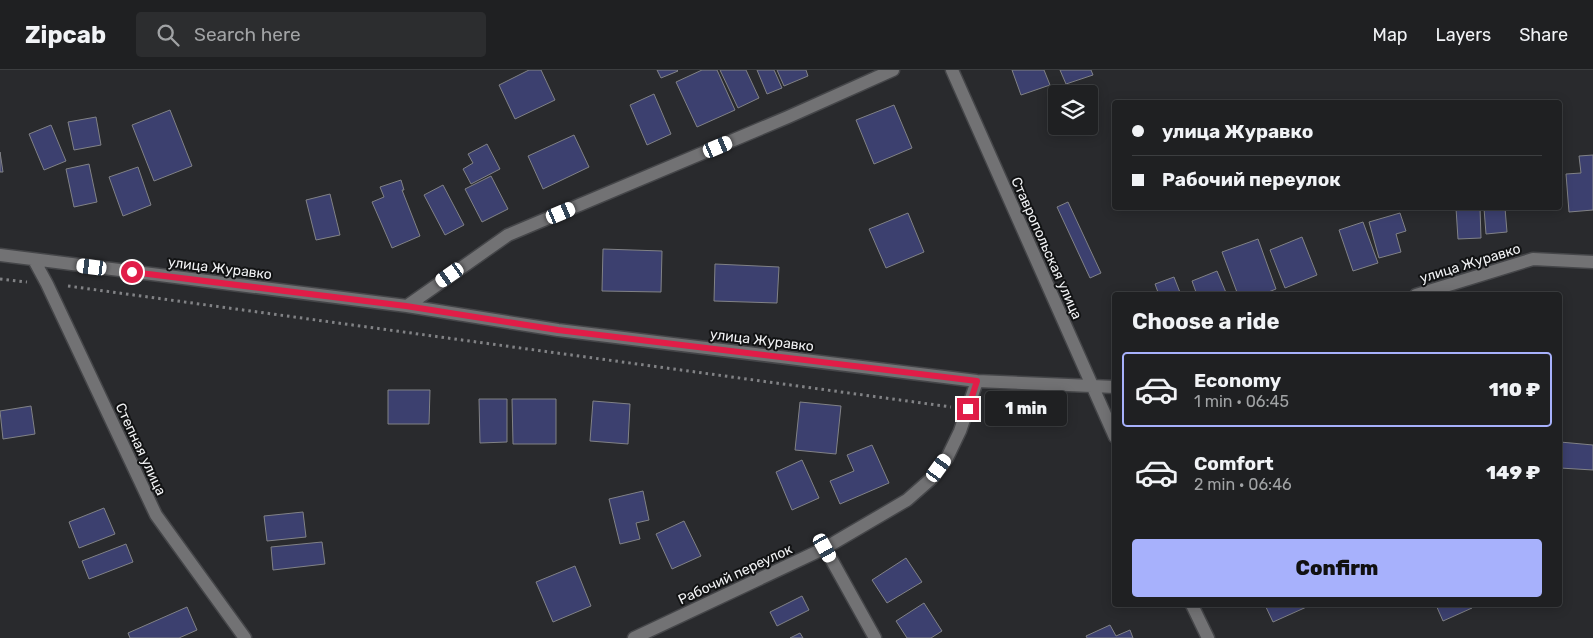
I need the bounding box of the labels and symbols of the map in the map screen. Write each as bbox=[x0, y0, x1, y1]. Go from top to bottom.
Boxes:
car bbox=[701, 134, 734, 160]
street label: Ставропольская улица bbox=[1007, 174, 1086, 322]
car bbox=[544, 200, 577, 226]
street label: улица Журавко bbox=[1418, 240, 1523, 287]
street label: улица Журавко bbox=[167, 254, 273, 283]
car bbox=[76, 258, 107, 276]
car bbox=[433, 260, 466, 290]
route start bbox=[121, 261, 143, 283]
street label: улица Журавко bbox=[709, 326, 815, 355]
callout: 1 min bbox=[986, 392, 1068, 426]
route end bbox=[957, 398, 979, 420]
street label: Степная улица bbox=[112, 400, 169, 498]
car bbox=[924, 451, 953, 485]
car bbox=[811, 531, 838, 565]
street label: Рабочий переулок bbox=[675, 540, 795, 608]

